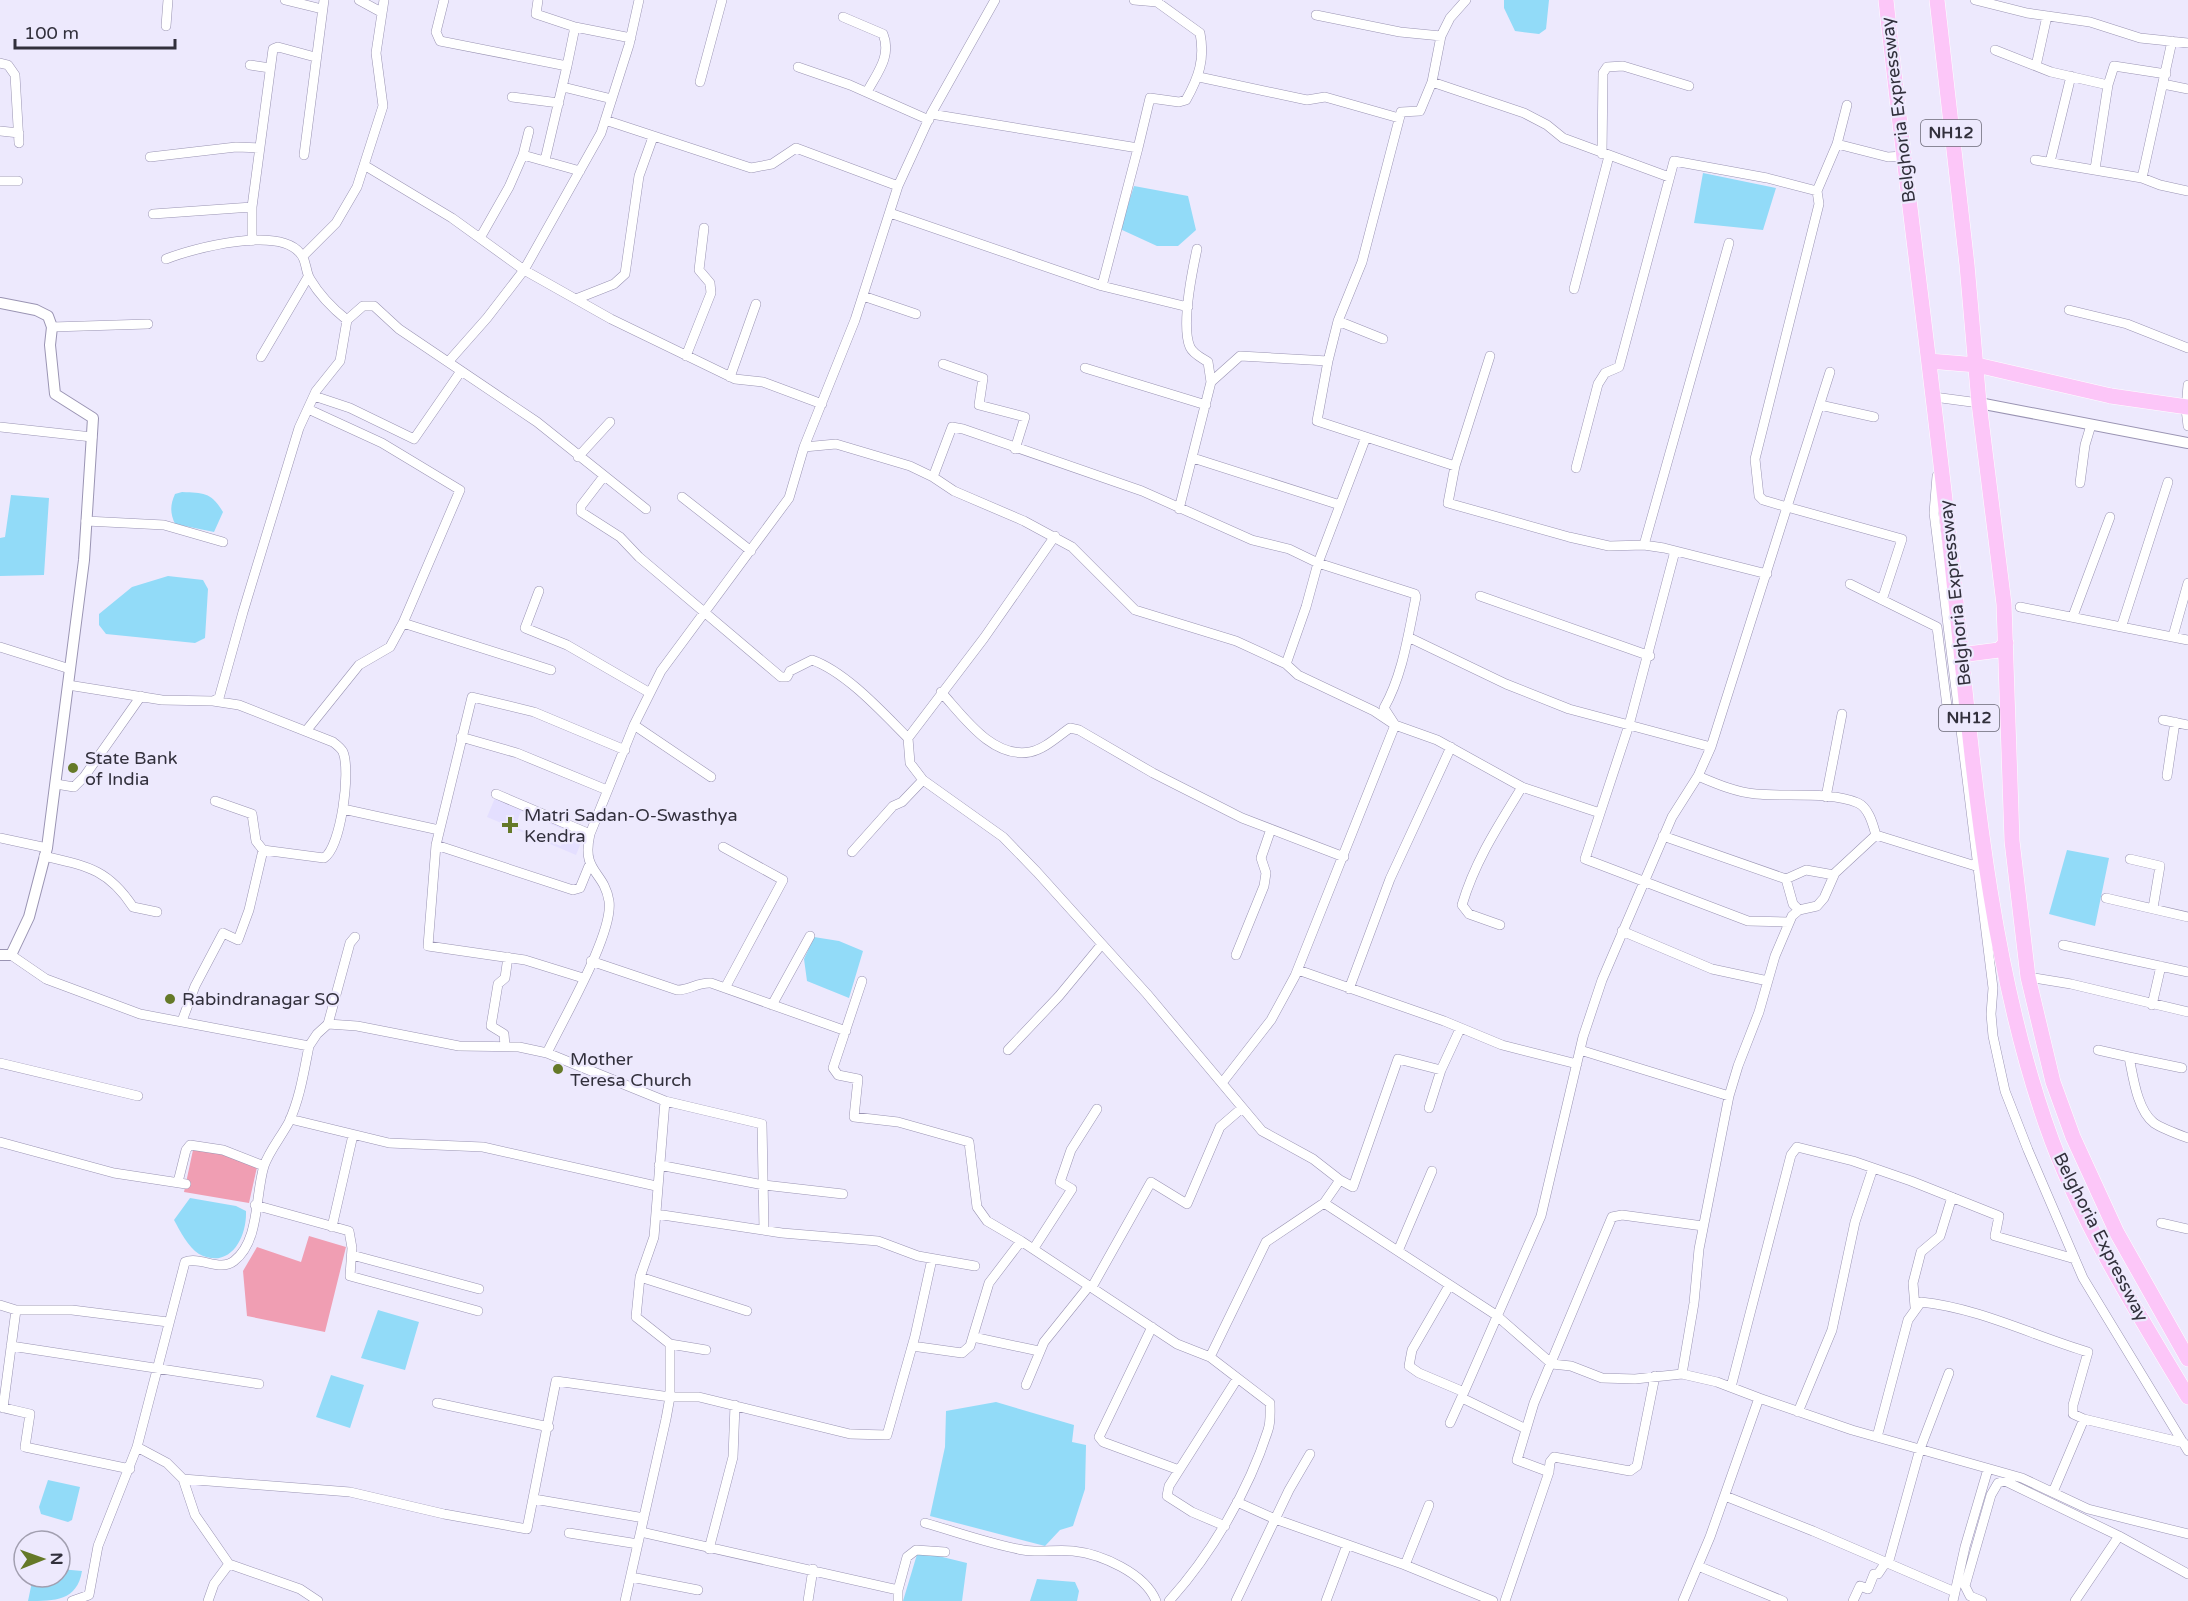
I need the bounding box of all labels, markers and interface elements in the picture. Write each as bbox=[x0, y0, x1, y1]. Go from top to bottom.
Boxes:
scale bar bbox=[15, 12, 176, 50]
street label: Belghoria Expressway bbox=[1876, 16, 1920, 204]
text: 100 m bbox=[24, 22, 79, 44]
road number: NH12 bbox=[1921, 120, 1981, 146]
street label: Belghoria Expressway bbox=[1934, 499, 1976, 687]
road number: NH12 bbox=[1939, 705, 1999, 731]
place label: State Bank of India bbox=[85, 747, 178, 790]
marker: State Bank of India bbox=[66, 761, 80, 775]
place label: Matri Sadan-O-Swasthya Kendra bbox=[524, 804, 738, 847]
marker: Matri Sadan-O-Swasthya Kendra bbox=[501, 816, 519, 834]
place label: Rabindranagar SO bbox=[182, 988, 340, 1010]
marker: Rabindranagar SO bbox=[163, 992, 177, 1006]
place label: Mother Teresa Church bbox=[570, 1048, 692, 1091]
marker: Mother Teresa Church bbox=[551, 1062, 565, 1076]
street label: Belghoria Expressway bbox=[2049, 1149, 2153, 1326]
north arrow bbox=[12, 1529, 72, 1589]
text: N bbox=[46, 1552, 66, 1565]

